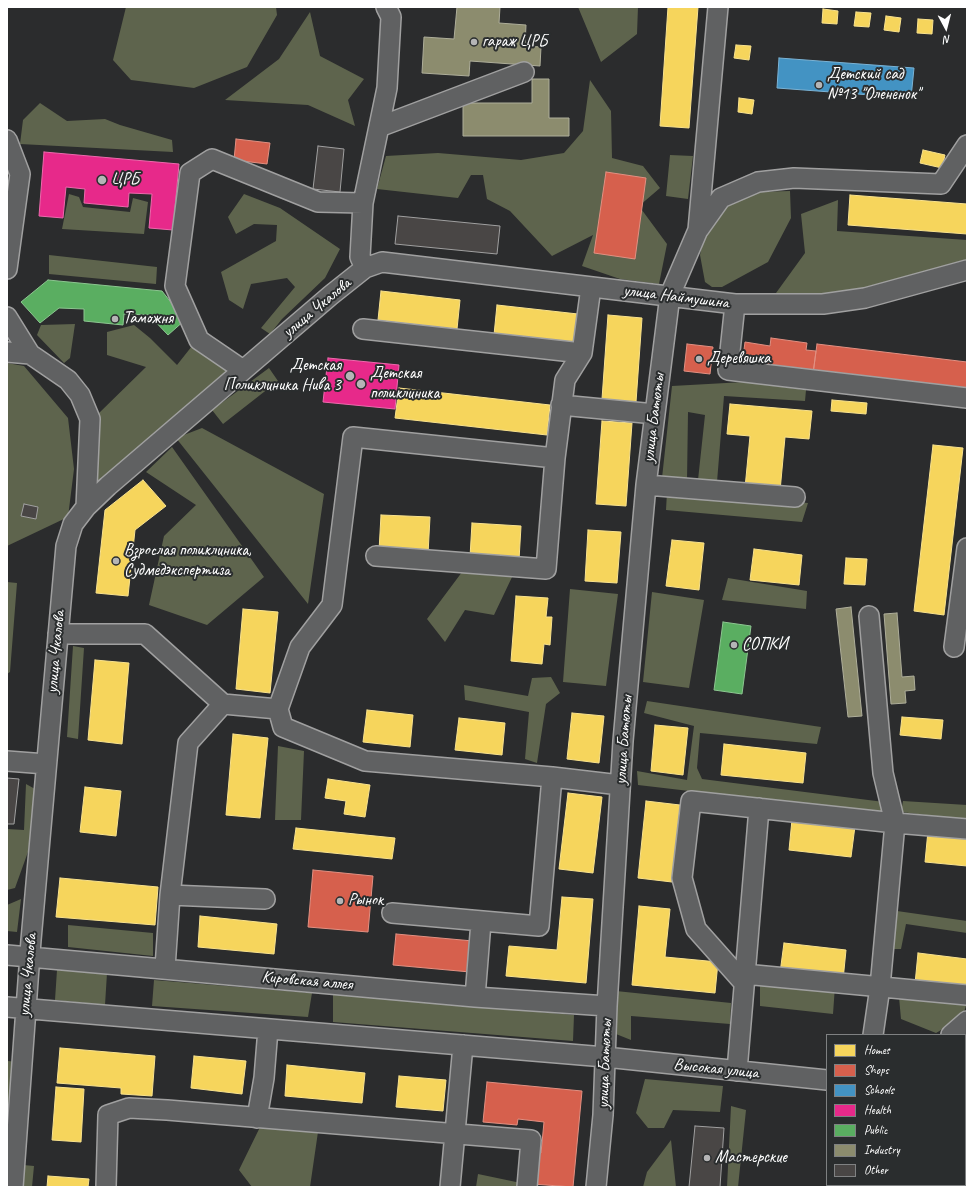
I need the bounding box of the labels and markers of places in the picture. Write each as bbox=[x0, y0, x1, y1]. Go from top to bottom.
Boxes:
place label: гараж ЦРБ bbox=[482, 32, 547, 52]
marker: гараж ЦРБ bbox=[469, 37, 479, 47]
place label: Детский сад №13 "Олененок" bbox=[827, 65, 920, 105]
marker: Детский сад №13 "Олененок" bbox=[814, 80, 824, 90]
place label: ЦРБ bbox=[111, 170, 139, 190]
marker: ЦРБ bbox=[96, 174, 108, 186]
place label: Таможня bbox=[123, 309, 173, 329]
marker: Таможня bbox=[110, 314, 120, 324]
place label: Деревяшка bbox=[707, 349, 770, 369]
marker: Деревяшка bbox=[694, 354, 704, 364]
place label: Детская Поликлиника Нива 3 bbox=[224, 356, 341, 396]
place label: Детская поликлиника bbox=[370, 364, 439, 404]
marker: Детская Поликлиника Нива 3 bbox=[344, 370, 356, 382]
marker: Детская поликлиника bbox=[355, 378, 367, 390]
place label: Взрослая поликлиника, Судмедэкспертиза bbox=[124, 541, 252, 581]
marker: Взрослая поликлиника, Судмедэкспертиза bbox=[111, 556, 121, 566]
place label: СОПКИ bbox=[742, 635, 787, 655]
marker: СОПКИ bbox=[729, 640, 739, 650]
place label: Рынок bbox=[348, 891, 383, 911]
marker: Рынок bbox=[335, 896, 345, 906]
place label: Мастерские bbox=[715, 1148, 787, 1168]
marker: Мастерские bbox=[702, 1153, 712, 1163]

